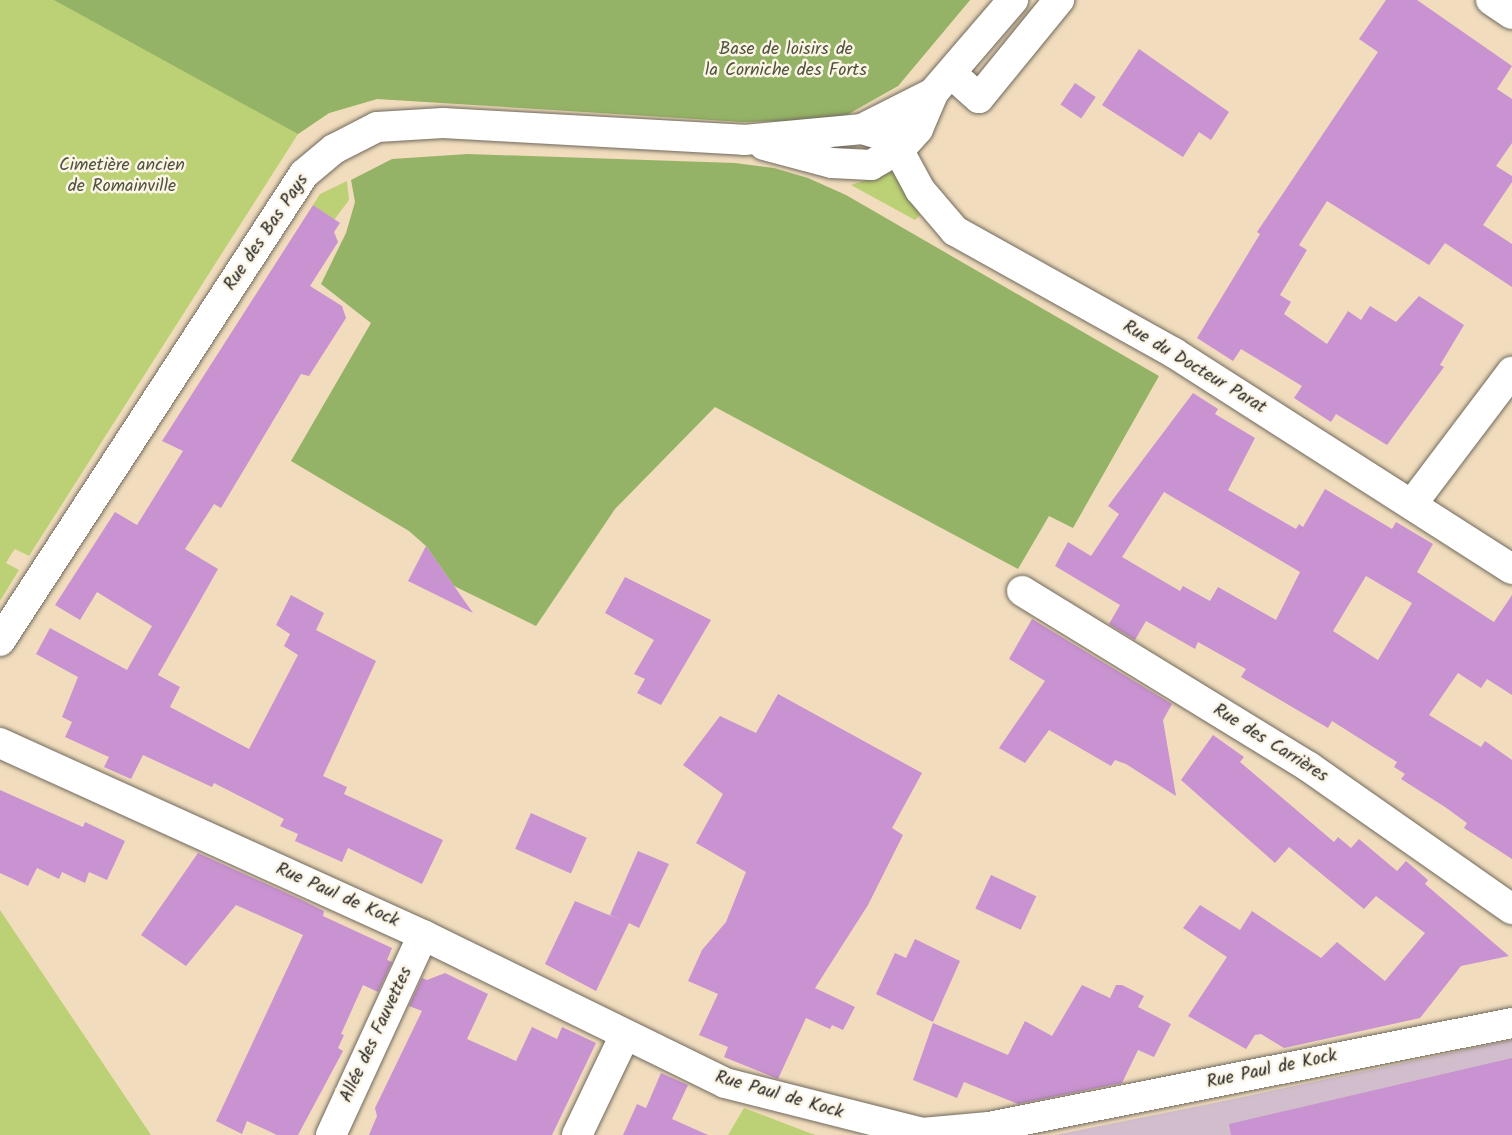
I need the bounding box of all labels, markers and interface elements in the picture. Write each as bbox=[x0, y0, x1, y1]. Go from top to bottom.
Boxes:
park label: Base de loisirs de la Corniche des Forts bbox=[705, 40, 867, 82]
park label: Cimetière ancien de Romainville bbox=[59, 156, 185, 198]
street label: Rue des Bas Pays bbox=[220, 171, 314, 295]
street label: Rue du Docteur Parat bbox=[1118, 317, 1270, 419]
street label: Rue des Carrières bbox=[1209, 700, 1331, 788]
street label: Rue Paul de Kock bbox=[272, 859, 402, 933]
street label: Allée des Fauvettes bbox=[336, 964, 418, 1106]
street label: Rue Paul de Kock bbox=[1205, 1046, 1339, 1094]
street label: Rue Paul de Kock bbox=[712, 1067, 846, 1125]

